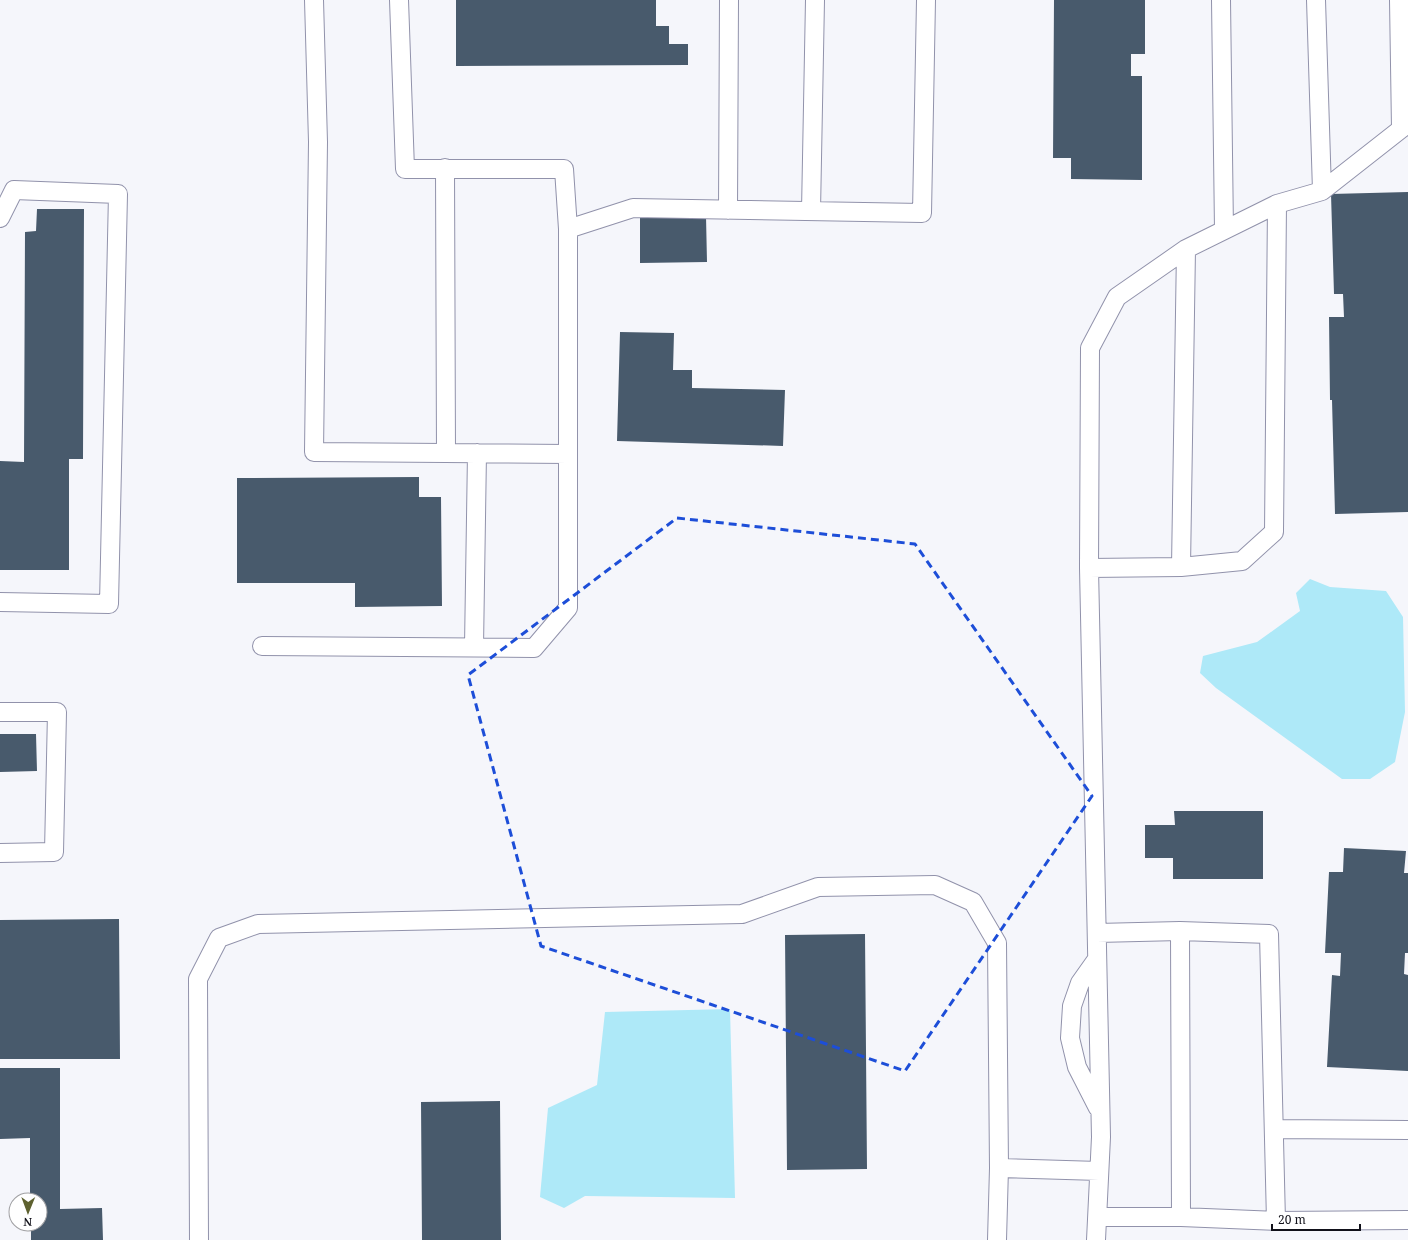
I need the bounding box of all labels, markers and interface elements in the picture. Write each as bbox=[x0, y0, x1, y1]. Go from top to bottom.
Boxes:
north arrow bbox=[8, 1192, 48, 1232]
scale bar bbox=[1272, 1206, 1360, 1232]
text: 20 m bbox=[1278, 1211, 1306, 1228]
text: N bbox=[23, 1215, 32, 1230]

